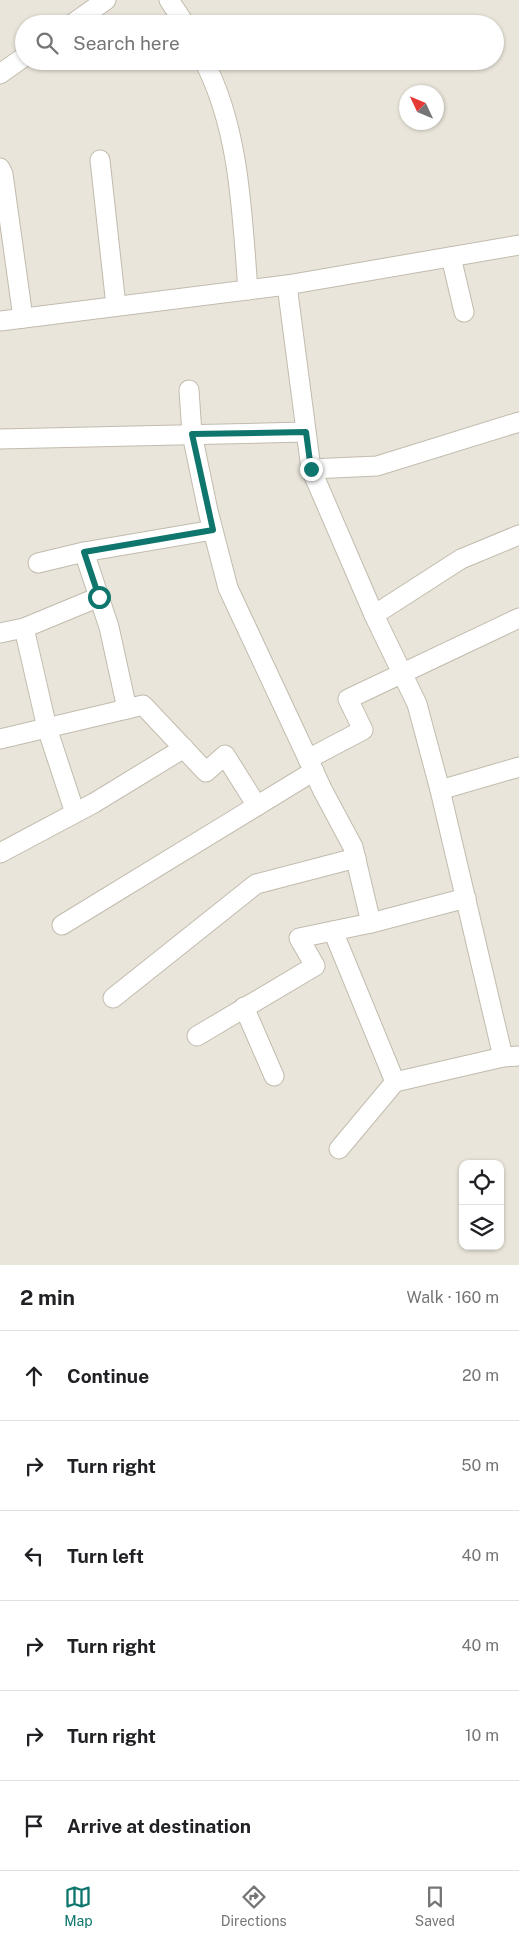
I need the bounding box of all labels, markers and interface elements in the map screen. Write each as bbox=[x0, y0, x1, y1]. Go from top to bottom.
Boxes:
search box bbox=[15, 15, 504, 70]
icon: search bbox=[33, 29, 61, 57]
text: Search here bbox=[73, 32, 180, 54]
north arrow bbox=[399, 85, 444, 130]
route end bbox=[300, 458, 323, 481]
route start bbox=[88, 586, 111, 609]
map controls bbox=[459, 1160, 504, 1250]
button: locate bbox=[459, 1160, 504, 1205]
button: layers bbox=[459, 1205, 504, 1250]
text: 2 min bbox=[20, 1285, 75, 1310]
text: Walk · 160 m bbox=[407, 1288, 499, 1307]
icon: ahead bbox=[20, 1362, 48, 1390]
text: Continue bbox=[67, 1365, 149, 1387]
text: 20 m bbox=[462, 1366, 499, 1385]
icon: right bbox=[20, 1452, 48, 1480]
text: Turn right bbox=[67, 1455, 156, 1477]
text: 50 m bbox=[461, 1456, 499, 1475]
icon: left bbox=[20, 1542, 48, 1570]
text: Turn left bbox=[67, 1545, 144, 1567]
text: 40 m bbox=[461, 1546, 499, 1565]
icon: right bbox=[20, 1632, 48, 1660]
text: Turn right bbox=[67, 1635, 156, 1657]
text: 40 m bbox=[461, 1636, 499, 1655]
icon: right bbox=[20, 1722, 48, 1750]
text: Turn right bbox=[67, 1725, 156, 1747]
text: 10 m bbox=[465, 1726, 499, 1745]
icon: arrive bbox=[20, 1812, 48, 1840]
text: Arrive at destination bbox=[67, 1815, 251, 1837]
tab: Map bbox=[64, 1883, 93, 1929]
tab: Directions bbox=[221, 1883, 287, 1929]
tab: Saved bbox=[415, 1883, 455, 1929]

